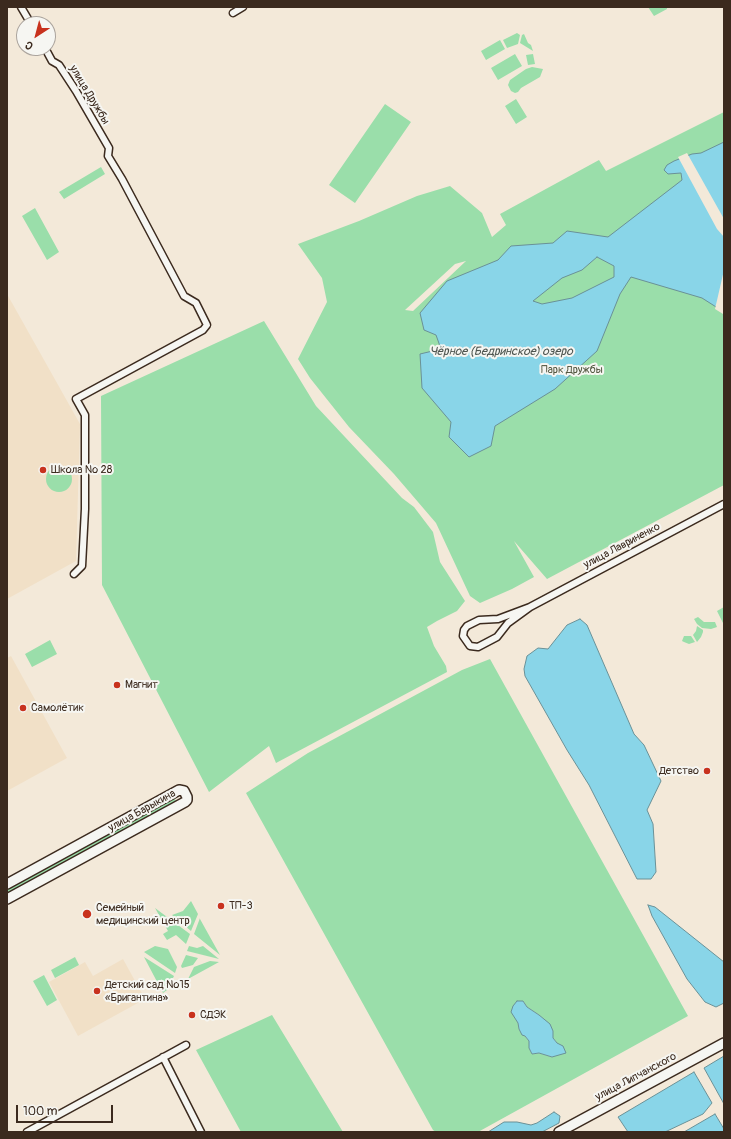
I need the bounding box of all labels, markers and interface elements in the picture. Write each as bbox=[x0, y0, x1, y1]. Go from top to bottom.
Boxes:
north arrow bbox=[16, 16, 56, 56]
text: С bbox=[23, 38, 36, 53]
street label: улица Дружбы bbox=[66, 63, 112, 127]
water label: Чёрное (Бедринское) озеро bbox=[429, 345, 573, 359]
park label: Парк Дружбы bbox=[541, 363, 603, 377]
place label: Школа № 28 bbox=[51, 463, 112, 477]
marker: Школа № 28 bbox=[38, 465, 48, 475]
street label: улица Лавриненко bbox=[581, 520, 663, 572]
place label: Магнит bbox=[125, 678, 158, 692]
marker: Магнит bbox=[112, 680, 122, 690]
place label: Самолётик bbox=[31, 701, 84, 715]
marker: Самолётик bbox=[18, 703, 28, 713]
place label: Детство bbox=[659, 764, 699, 778]
marker: Детство bbox=[702, 766, 712, 776]
street label: улица Барыкина bbox=[106, 787, 178, 835]
place label: ТП-3 bbox=[229, 899, 253, 913]
place label: Семейный медицинский центр bbox=[96, 901, 190, 927]
marker: ТП-3 bbox=[216, 901, 226, 911]
marker: Семейный медицинский центр bbox=[81, 908, 93, 920]
place label: Детский сад №15 «Бригантина» bbox=[105, 978, 190, 1004]
marker: Детский сад №15 «Бригантина» bbox=[92, 986, 102, 996]
place label: СДЭК bbox=[200, 1008, 226, 1022]
marker: СДЭК bbox=[187, 1010, 197, 1020]
street label: улица Липчанского bbox=[593, 1050, 679, 1104]
scale bar bbox=[18, 1097, 115, 1123]
text: 100 m bbox=[23, 1104, 57, 1119]

